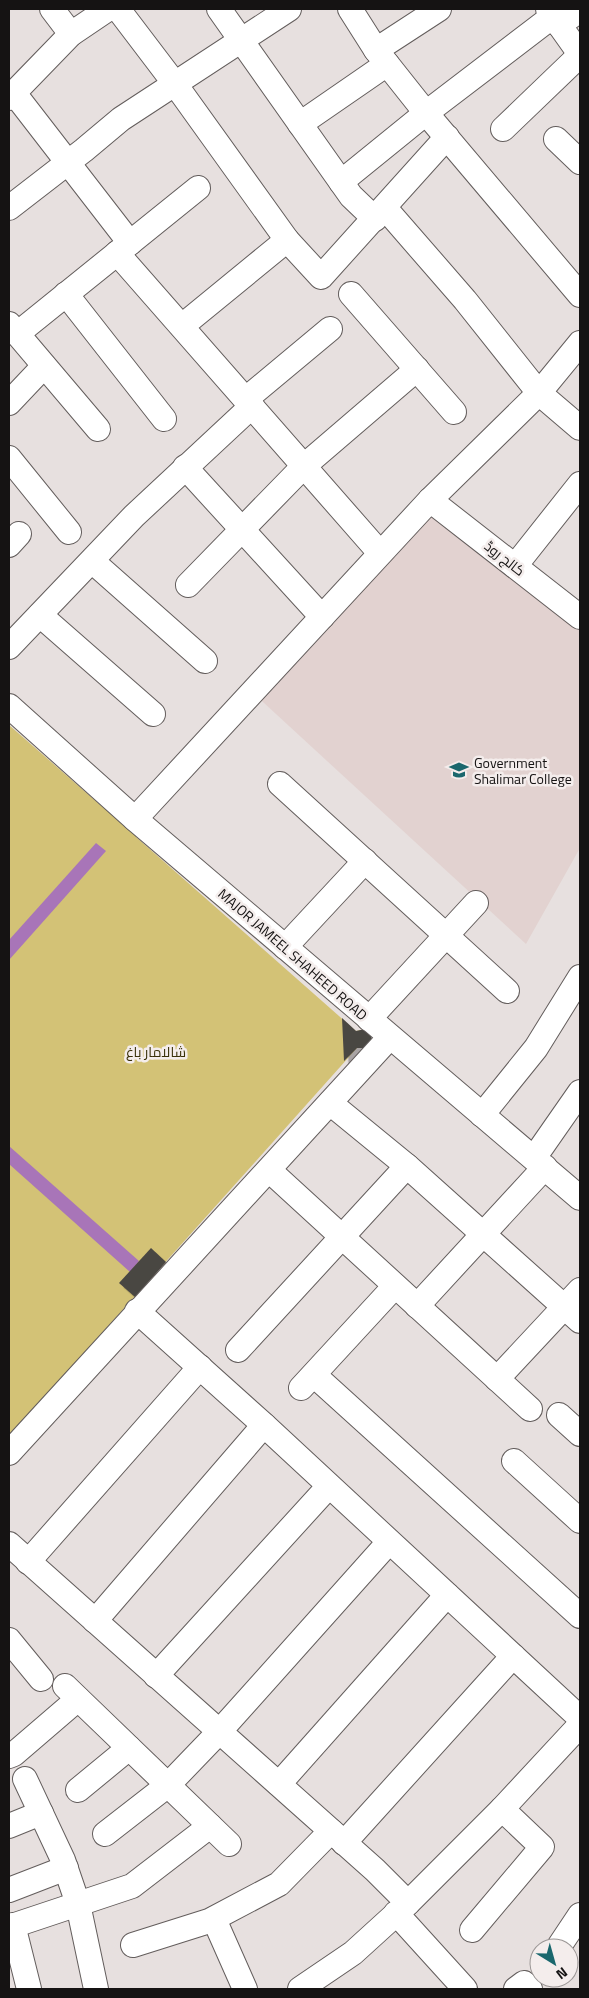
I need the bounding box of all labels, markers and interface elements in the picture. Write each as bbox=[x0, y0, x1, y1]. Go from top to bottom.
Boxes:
street label: کالج روڈ bbox=[480, 535, 530, 581]
place label: Government Shalimar College bbox=[474, 752, 572, 789]
school or university icon: Government Shalimar College bbox=[448, 759, 470, 781]
street label: MAJOR JAMEEL SHAHEED ROAD bbox=[214, 883, 372, 1025]
park label: شالامار باغ bbox=[126, 1041, 186, 1062]
north arrow bbox=[529, 1938, 579, 1988]
text: N bbox=[552, 1962, 572, 1985]

